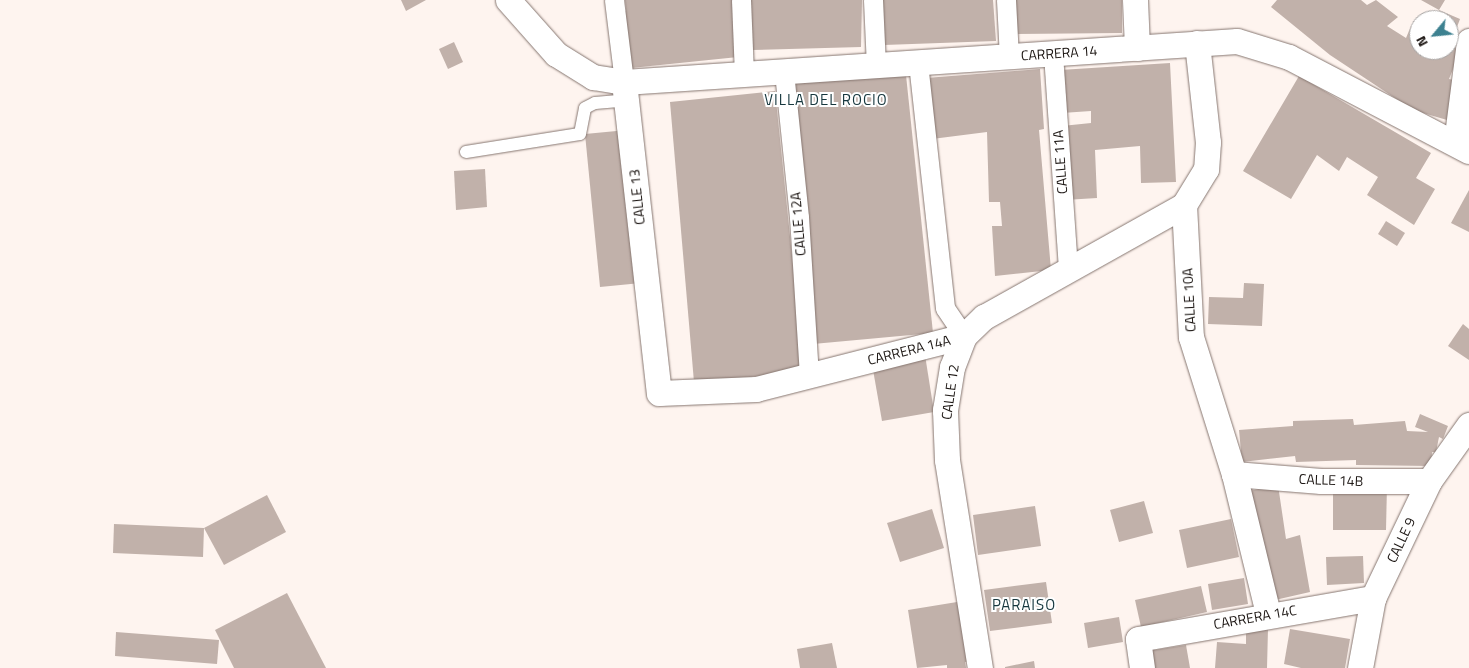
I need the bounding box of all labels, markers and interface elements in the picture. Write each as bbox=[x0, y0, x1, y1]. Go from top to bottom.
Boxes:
north arrow bbox=[1409, 10, 1459, 60]
text: N bbox=[1410, 33, 1433, 51]
street label: CARRERA 14 bbox=[1020, 42, 1098, 64]
district label: VILLA DEL ROCIO bbox=[762, 91, 890, 109]
street label: CALLE 11A bbox=[1049, 129, 1071, 195]
street label: CALLE 13 bbox=[626, 168, 648, 226]
street label: CALLE 12A bbox=[787, 191, 809, 257]
street label: CALLE 10A bbox=[1179, 267, 1199, 333]
street label: CARRERA 14A bbox=[866, 332, 952, 368]
street label: CALLE 12 bbox=[938, 363, 962, 421]
street label: CALLE 14B bbox=[1298, 470, 1364, 490]
street label: CALLE 9 bbox=[1383, 515, 1419, 565]
district label: PARAISO bbox=[991, 596, 1057, 614]
street label: CARRERA 14C bbox=[1212, 601, 1298, 633]

